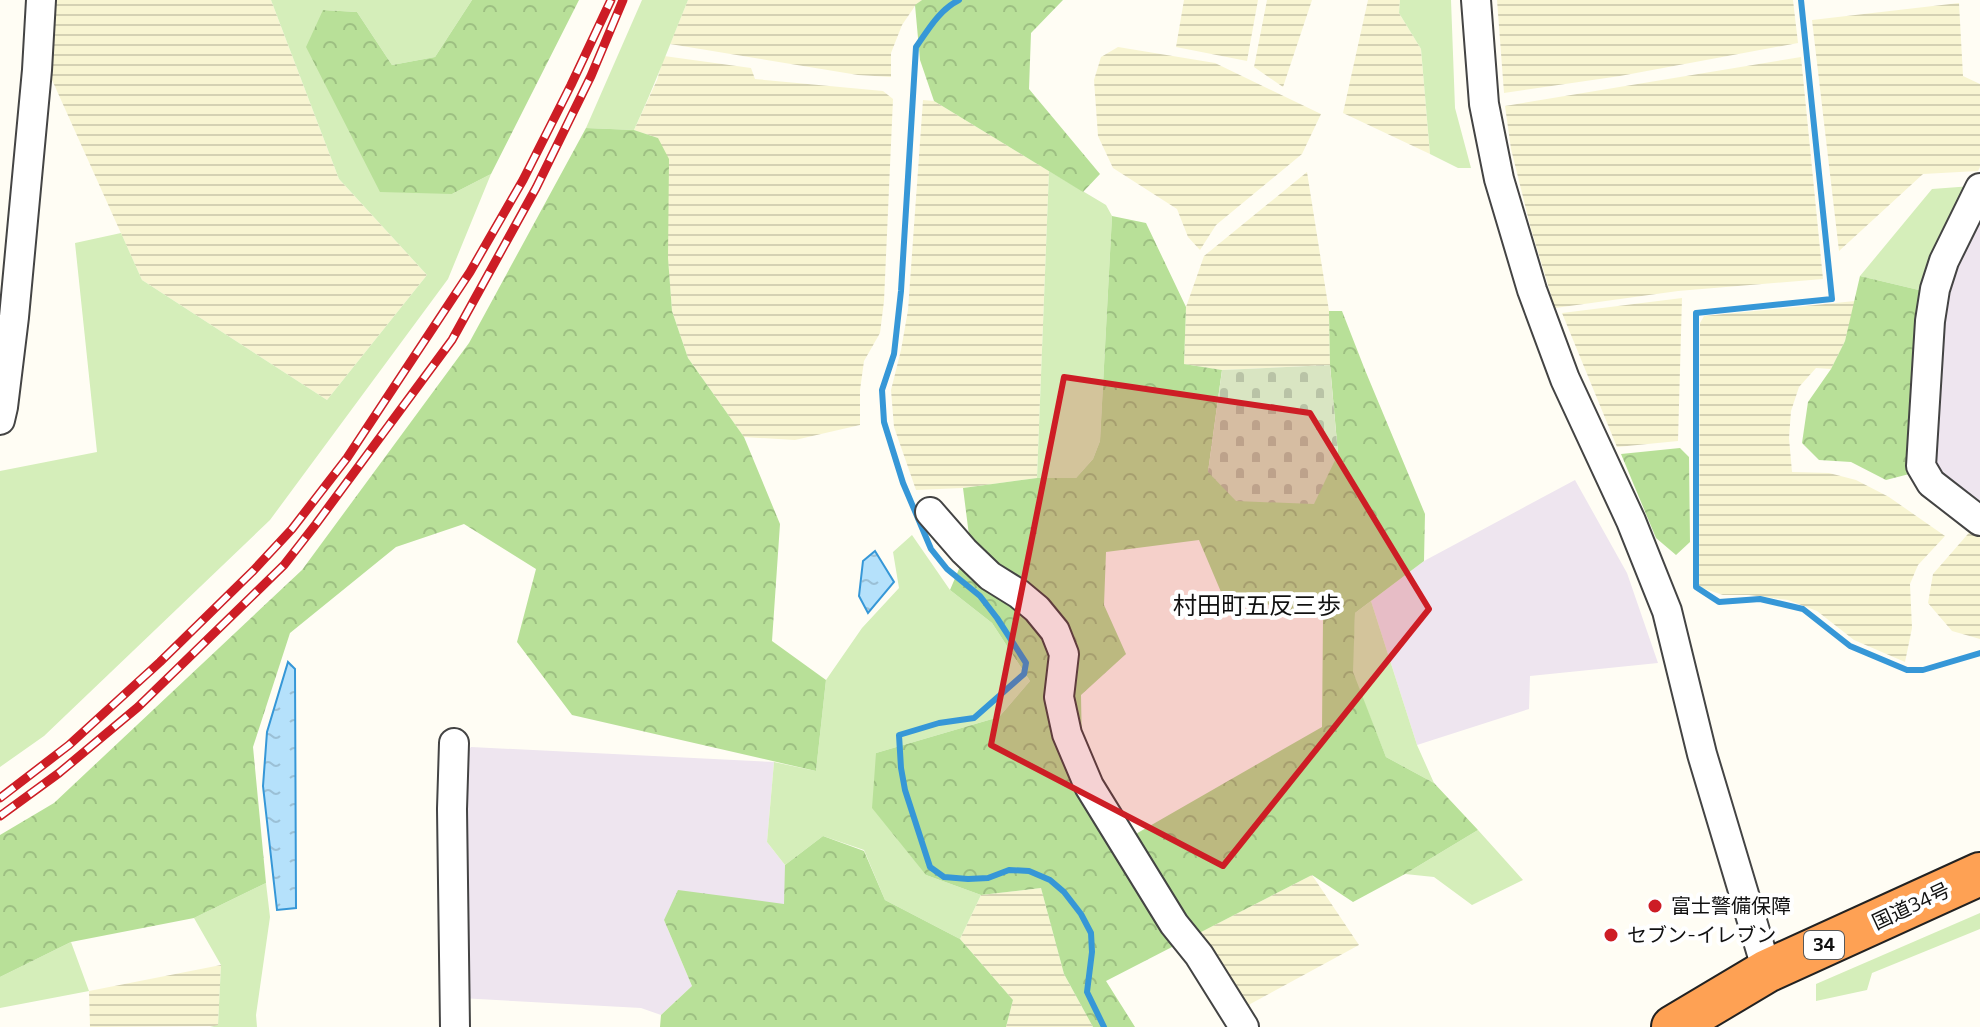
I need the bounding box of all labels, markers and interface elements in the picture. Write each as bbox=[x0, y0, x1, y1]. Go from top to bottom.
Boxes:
district label: 村田町五反三歩 bbox=[1173, 592, 1341, 620]
street label: 国道34号 bbox=[1868, 878, 1954, 934]
place label: 富士警備保障 bbox=[1671, 894, 1791, 918]
marker: 富士警備保障 bbox=[1646, 897, 1664, 915]
place label: セブン-イレブン bbox=[1627, 923, 1776, 947]
marker: セブン-イレブン bbox=[1602, 926, 1620, 944]
road number: 34 bbox=[1804, 931, 1844, 959]

